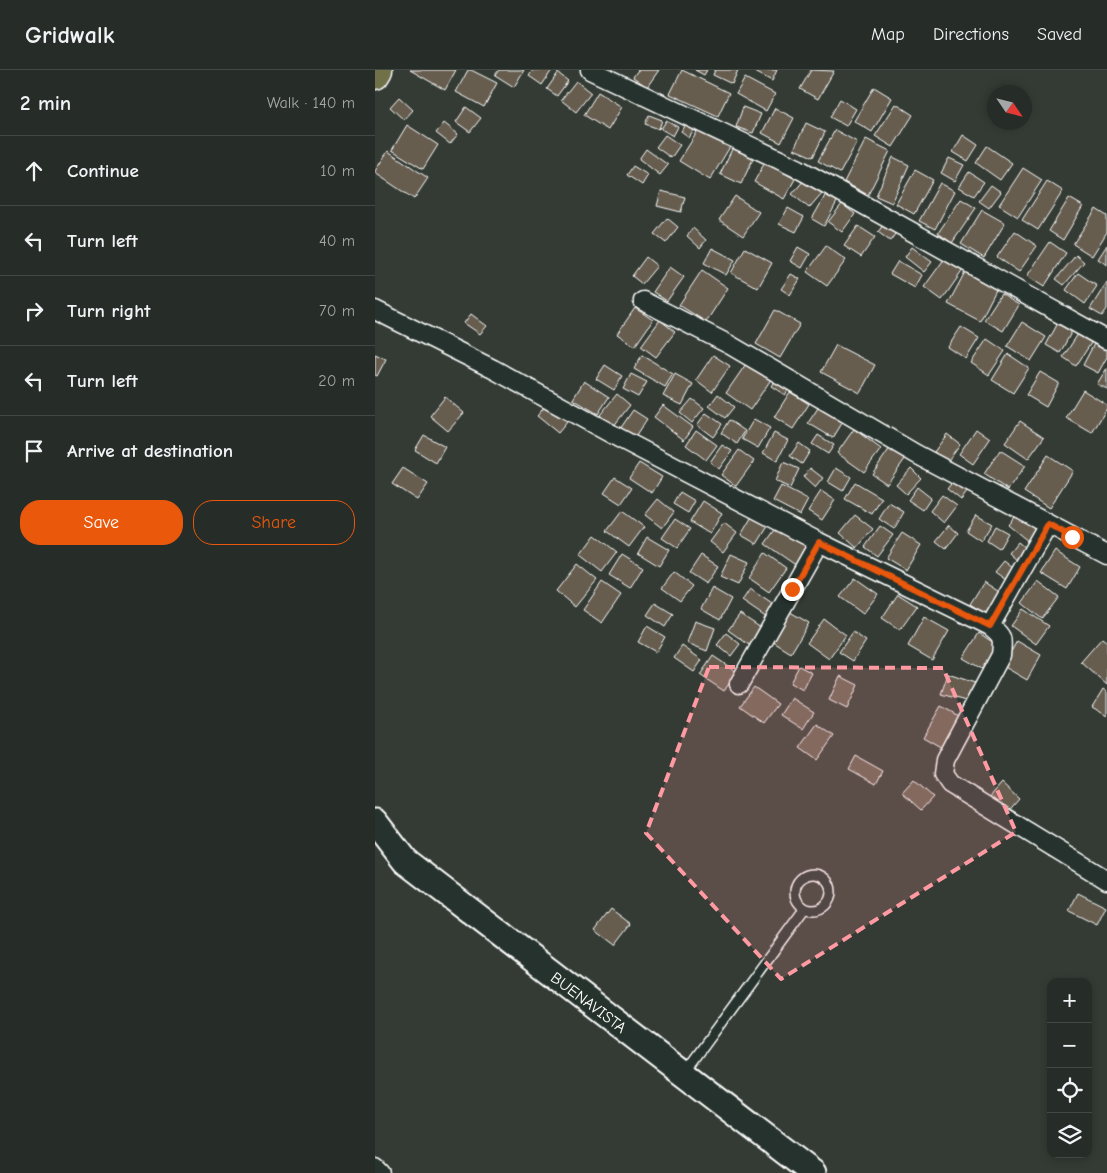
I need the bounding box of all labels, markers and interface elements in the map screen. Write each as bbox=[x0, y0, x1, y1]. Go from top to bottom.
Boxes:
text: Gridwalk bbox=[25, 21, 114, 49]
text: Map bbox=[871, 24, 905, 45]
text: Directions bbox=[933, 24, 1009, 45]
text: Saved bbox=[1037, 24, 1082, 45]
north arrow bbox=[987, 85, 1032, 130]
text: 2 min bbox=[20, 91, 71, 115]
text: Walk · 140 m bbox=[267, 94, 355, 112]
icon: ahead bbox=[20, 157, 48, 185]
text: Continue bbox=[67, 160, 139, 182]
text: 10 m bbox=[320, 162, 355, 180]
icon: left bbox=[20, 227, 48, 255]
text: Turn left bbox=[67, 230, 138, 252]
text: 40 m bbox=[319, 232, 355, 250]
icon: right bbox=[20, 297, 48, 325]
text: Turn right bbox=[67, 300, 151, 322]
text: 70 m bbox=[319, 302, 355, 320]
icon: left bbox=[20, 367, 48, 395]
text: Turn left bbox=[67, 370, 138, 392]
text: 20 m bbox=[318, 372, 355, 390]
icon: arrive bbox=[20, 437, 48, 465]
text: Arrive at destination bbox=[67, 440, 233, 462]
button: Save bbox=[20, 500, 183, 545]
button: Share bbox=[193, 500, 355, 545]
route start bbox=[1061, 526, 1084, 549]
route end bbox=[781, 578, 804, 601]
street label: BUENAVISTA bbox=[547, 969, 630, 1037]
map controls bbox=[1047, 978, 1092, 1158]
button: + bbox=[1047, 978, 1092, 1023]
button: − bbox=[1047, 1023, 1092, 1068]
button: locate bbox=[1047, 1068, 1092, 1113]
button: layers bbox=[1047, 1113, 1092, 1158]

